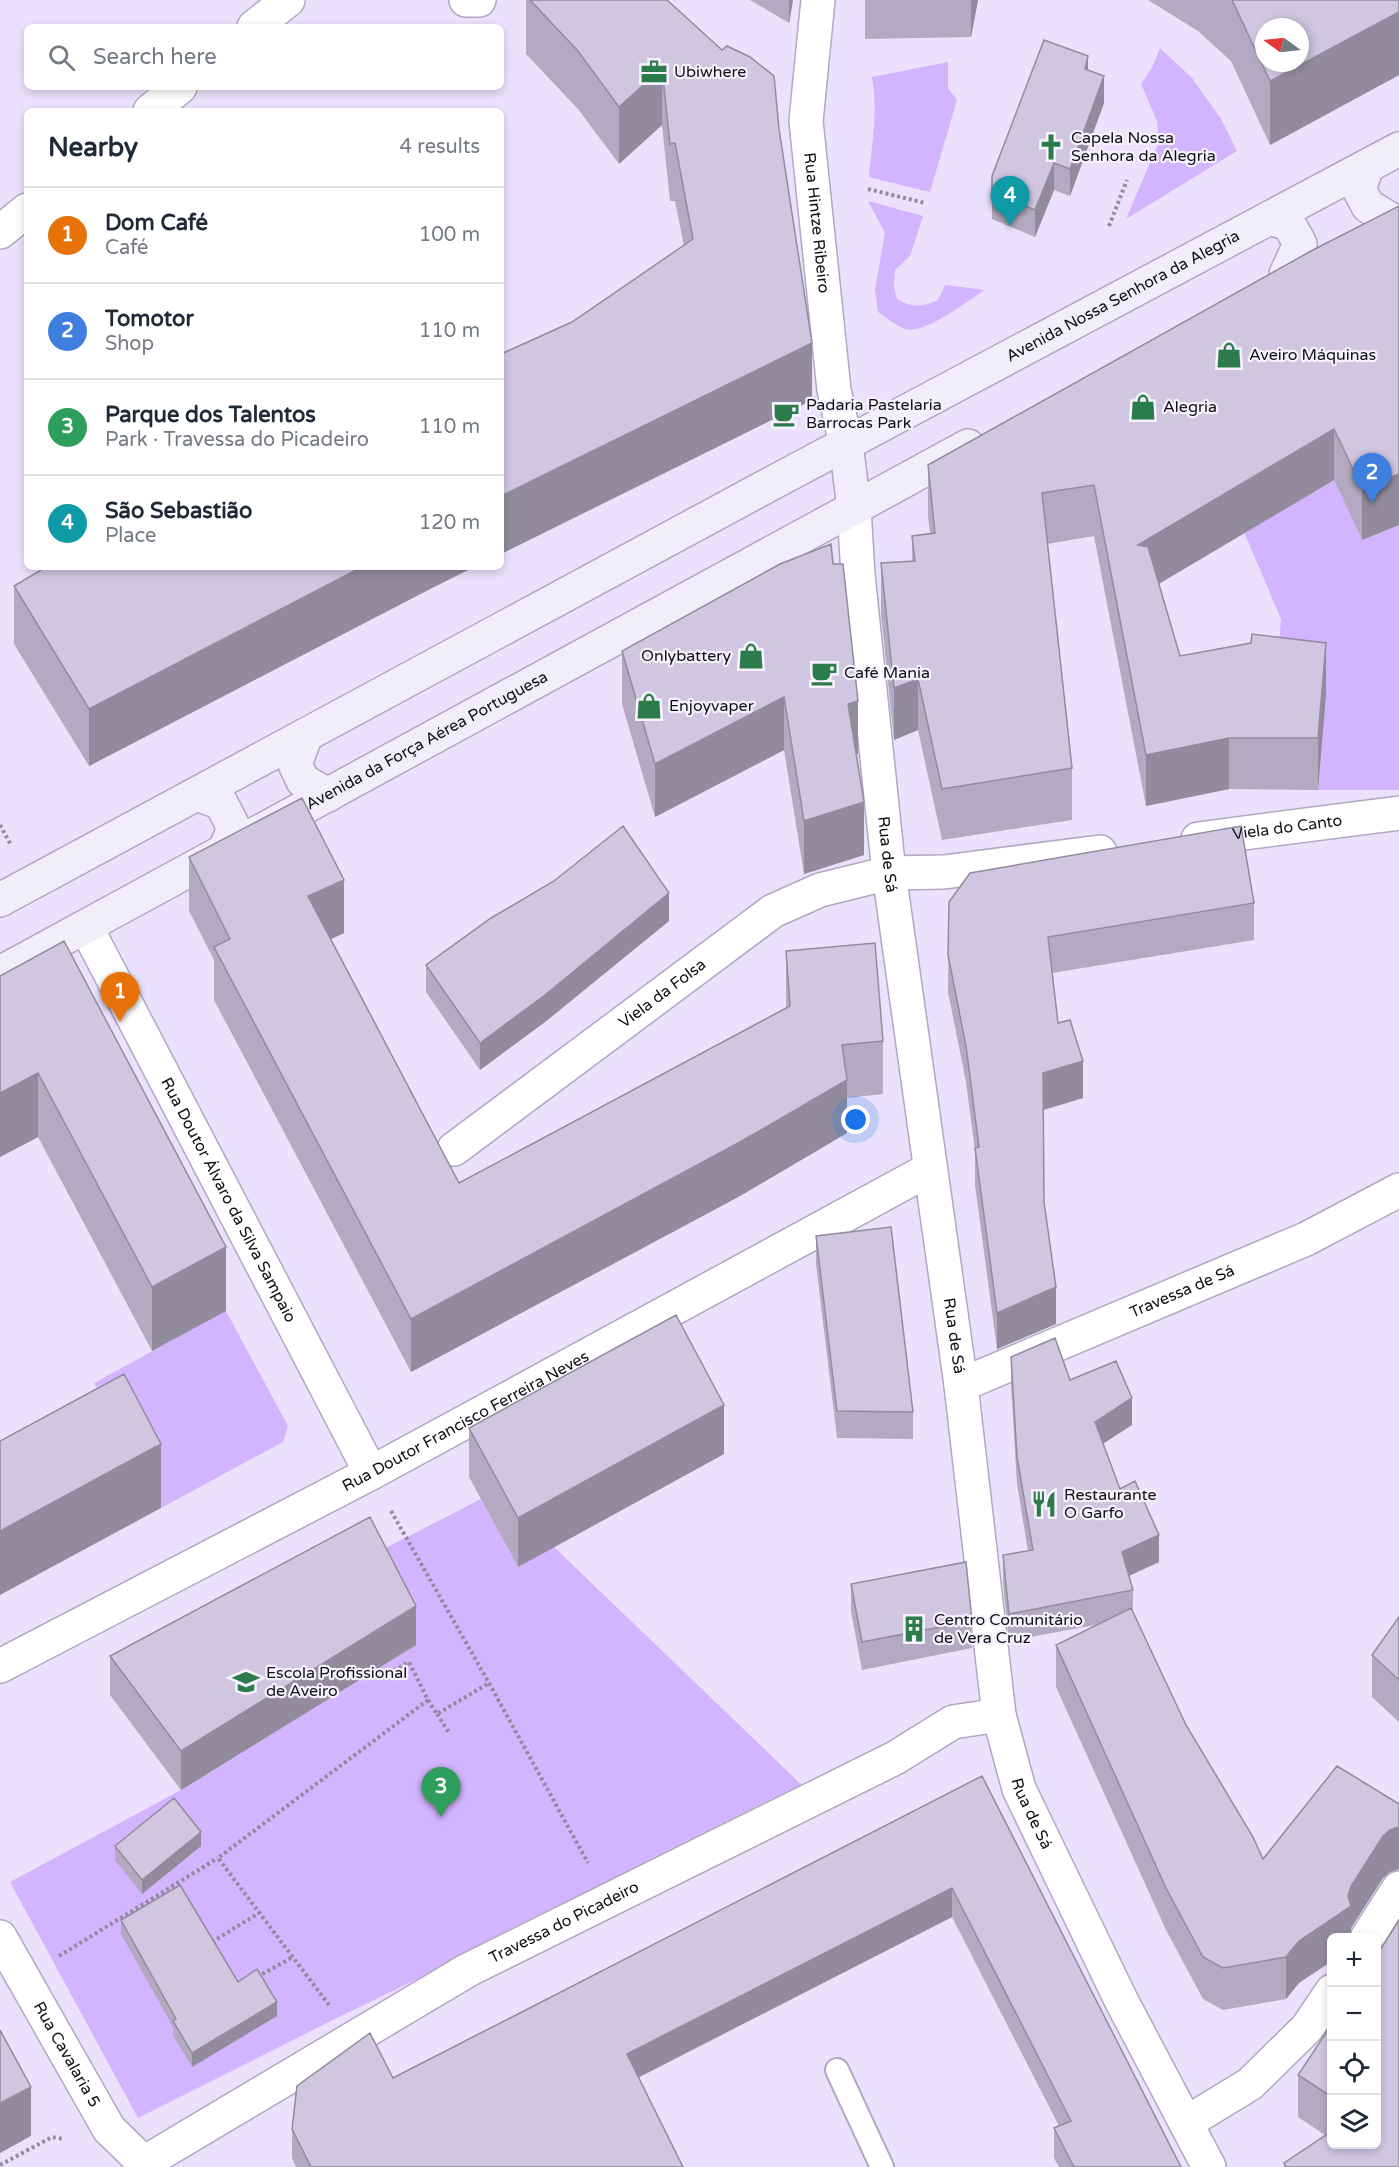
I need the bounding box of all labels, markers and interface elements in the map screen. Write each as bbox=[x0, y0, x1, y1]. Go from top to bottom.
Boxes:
north arrow bbox=[1255, 18, 1309, 72]
search box bbox=[24, 24, 504, 90]
icon: search bbox=[45, 41, 78, 74]
text: Search here bbox=[93, 44, 217, 70]
office icon: Ubiwhere bbox=[639, 57, 669, 87]
place label: Ubiwhere bbox=[674, 62, 746, 82]
place label: Capela Nossa Senhora da Alegria bbox=[1071, 128, 1216, 166]
text: Nearby bbox=[48, 132, 138, 163]
church icon: Capela Nossa Senhora da Alegria bbox=[1036, 132, 1066, 162]
text: 4 results bbox=[400, 135, 480, 159]
street label: Rua Hintze Ribeiro bbox=[799, 152, 834, 294]
pin: 4 bbox=[990, 176, 1030, 226]
text: Dom Café bbox=[105, 210, 208, 236]
text: 1 bbox=[61, 223, 74, 247]
text: 100 m bbox=[419, 223, 480, 247]
street label: Avenida Nossa Senhora da Alegria bbox=[1003, 226, 1243, 366]
text: Café bbox=[105, 236, 148, 260]
text: Tomotor bbox=[105, 306, 194, 332]
text: 2 bbox=[61, 319, 74, 343]
text: 110 m bbox=[419, 319, 480, 343]
text: Shop bbox=[105, 332, 154, 356]
shop icon: Aveiro Máquinas bbox=[1214, 340, 1244, 370]
place label: Aveiro Máquinas bbox=[1249, 345, 1376, 365]
shop icon: Alegria bbox=[1128, 392, 1158, 422]
place label: Padaria Pastelaria Barrocas Park bbox=[806, 395, 942, 433]
place label: Alegria bbox=[1163, 397, 1217, 417]
cafe icon: Padaria Pastelaria Barrocas Park bbox=[771, 399, 801, 429]
text: Parque dos Talentos bbox=[105, 402, 316, 428]
text: 3 bbox=[61, 415, 74, 439]
text: 110 m bbox=[419, 415, 480, 439]
text: Park · Travessa do Picadeiro bbox=[105, 428, 369, 452]
pin: 2 bbox=[1352, 454, 1392, 503]
text: São Sebastião bbox=[105, 498, 252, 524]
text: 4 bbox=[61, 511, 74, 535]
text: 120 m bbox=[419, 511, 480, 535]
text: Place bbox=[105, 524, 156, 548]
shop icon: Onlybattery bbox=[736, 641, 766, 671]
place label: Onlybattery bbox=[641, 646, 731, 666]
cafe icon: Café Mania bbox=[809, 658, 839, 688]
place label: Café Mania bbox=[844, 663, 930, 683]
street label: Avenida da Força Aérea Portuguesa bbox=[302, 667, 551, 815]
shop icon: Enjoyvaper bbox=[634, 691, 664, 721]
place label: Enjoyvaper bbox=[669, 696, 755, 716]
street label: Viela do Canto bbox=[1231, 810, 1343, 844]
street label: Rua de Sá bbox=[873, 815, 902, 894]
street label: Viela da Folsa bbox=[615, 954, 710, 1033]
pin: 1 bbox=[100, 972, 140, 1022]
street label: Rua Doutor Álvaro da Silva Sampaio bbox=[156, 1074, 301, 1326]
your location bbox=[841, 1105, 870, 1134]
street label: Travessa de Sá bbox=[1127, 1260, 1237, 1322]
street label: Rua de Sá bbox=[939, 1296, 969, 1375]
street label: Rua Doutor Francisco Ferreira Neves bbox=[339, 1346, 592, 1496]
place label: Restaurante O Garfo bbox=[1064, 1485, 1157, 1523]
restaurant icon: Restaurante O Garfo bbox=[1029, 1489, 1059, 1519]
place label: Centro Comunitário de Vera Cruz bbox=[934, 1610, 1083, 1648]
building icon: Centro Comunitário de Vera Cruz bbox=[899, 1614, 929, 1644]
place label: Escola Profissional de Aveiro bbox=[266, 1663, 407, 1701]
school or university icon: Escola Profissional de Aveiro bbox=[231, 1667, 261, 1697]
pin: 3 bbox=[422, 1768, 460, 1817]
street label: Rua de Sá bbox=[1007, 1776, 1057, 1852]
street label: Travessa do Picadeiro bbox=[486, 1877, 642, 1968]
map controls bbox=[1327, 1933, 1381, 2149]
button: + bbox=[1327, 1933, 1381, 1987]
button: − bbox=[1327, 1987, 1381, 2041]
street label: Rua Cavalaria 5 bbox=[29, 1998, 104, 2111]
button: locate bbox=[1327, 2041, 1381, 2095]
button: layers bbox=[1327, 2095, 1381, 2149]

